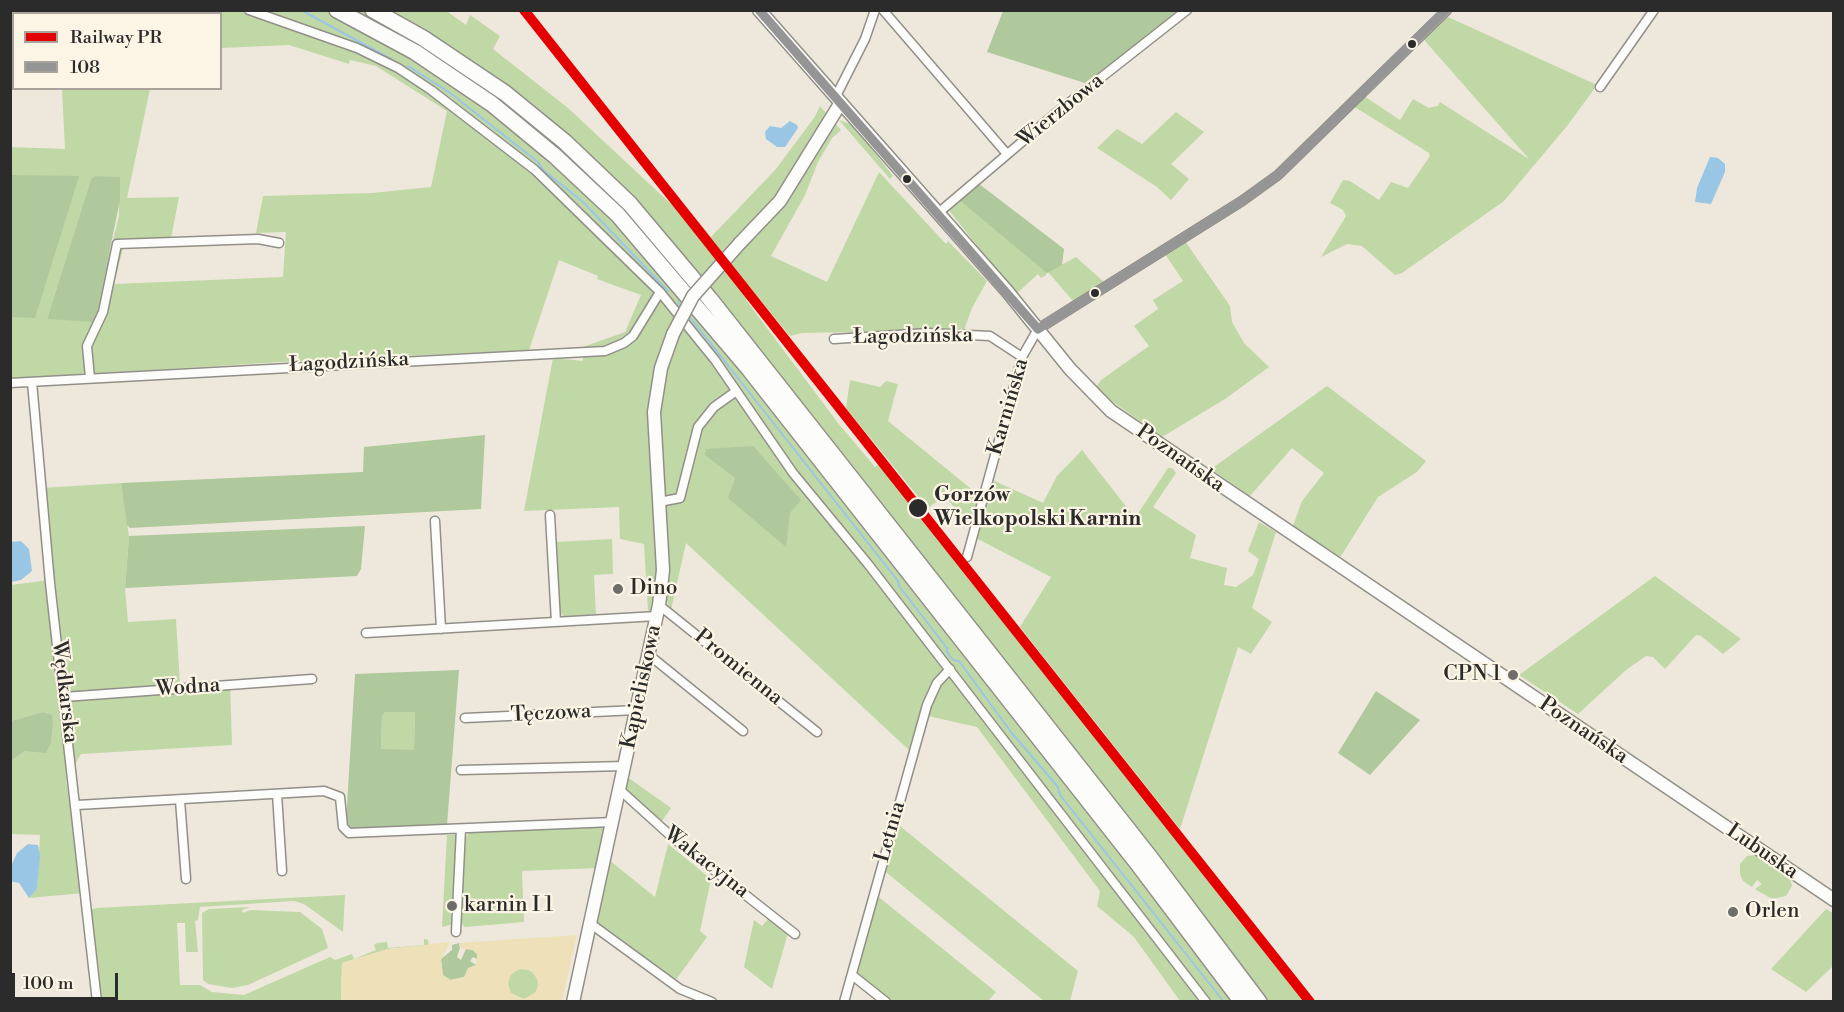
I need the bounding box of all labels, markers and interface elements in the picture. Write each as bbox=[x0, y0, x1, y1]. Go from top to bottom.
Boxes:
legend bbox=[12, 12, 222, 90]
text: Railway PR bbox=[70, 26, 162, 49]
unlabelled marker bbox=[1406, 38, 1418, 50]
text: 108 bbox=[70, 56, 100, 79]
street label: Wierzbowa bbox=[1013, 69, 1109, 153]
unlabelled marker bbox=[901, 173, 913, 185]
unlabelled marker bbox=[1089, 287, 1101, 299]
street label: Łagodzińska bbox=[853, 323, 973, 351]
street label: Łagodzińska bbox=[288, 347, 410, 379]
street label: Karnińska bbox=[983, 356, 1035, 458]
street label: Poznańska bbox=[1131, 419, 1229, 499]
place label: Gorzów Wielkopolski Karnin bbox=[934, 483, 1141, 533]
marker: Gorzów Wielkopolski Karnin bbox=[907, 497, 929, 519]
place label: Dino bbox=[630, 576, 678, 602]
marker: Dino bbox=[611, 582, 625, 596]
street label: Kąpieliskowa bbox=[617, 623, 667, 751]
street label: Promienna bbox=[689, 625, 787, 711]
street label: Wędkarska bbox=[45, 639, 83, 745]
place label: CPN 1 bbox=[1443, 662, 1501, 688]
marker: CPN 1 bbox=[1506, 668, 1520, 682]
street label: Wodna bbox=[155, 673, 221, 703]
street label: Poznańska bbox=[1534, 692, 1632, 770]
street label: Tęczowa bbox=[510, 699, 592, 729]
street label: Letnia bbox=[870, 799, 912, 865]
street label: Lubuska bbox=[1721, 819, 1803, 885]
street label: Wakacyjna bbox=[658, 822, 754, 904]
place label: karnin I 1 bbox=[464, 893, 553, 919]
marker: karnin I 1 bbox=[445, 899, 459, 913]
place label: Orlen bbox=[1745, 899, 1799, 925]
marker: Orlen bbox=[1726, 905, 1740, 919]
scale bar bbox=[15, 961, 122, 999]
text: 100 m bbox=[23, 972, 74, 995]

